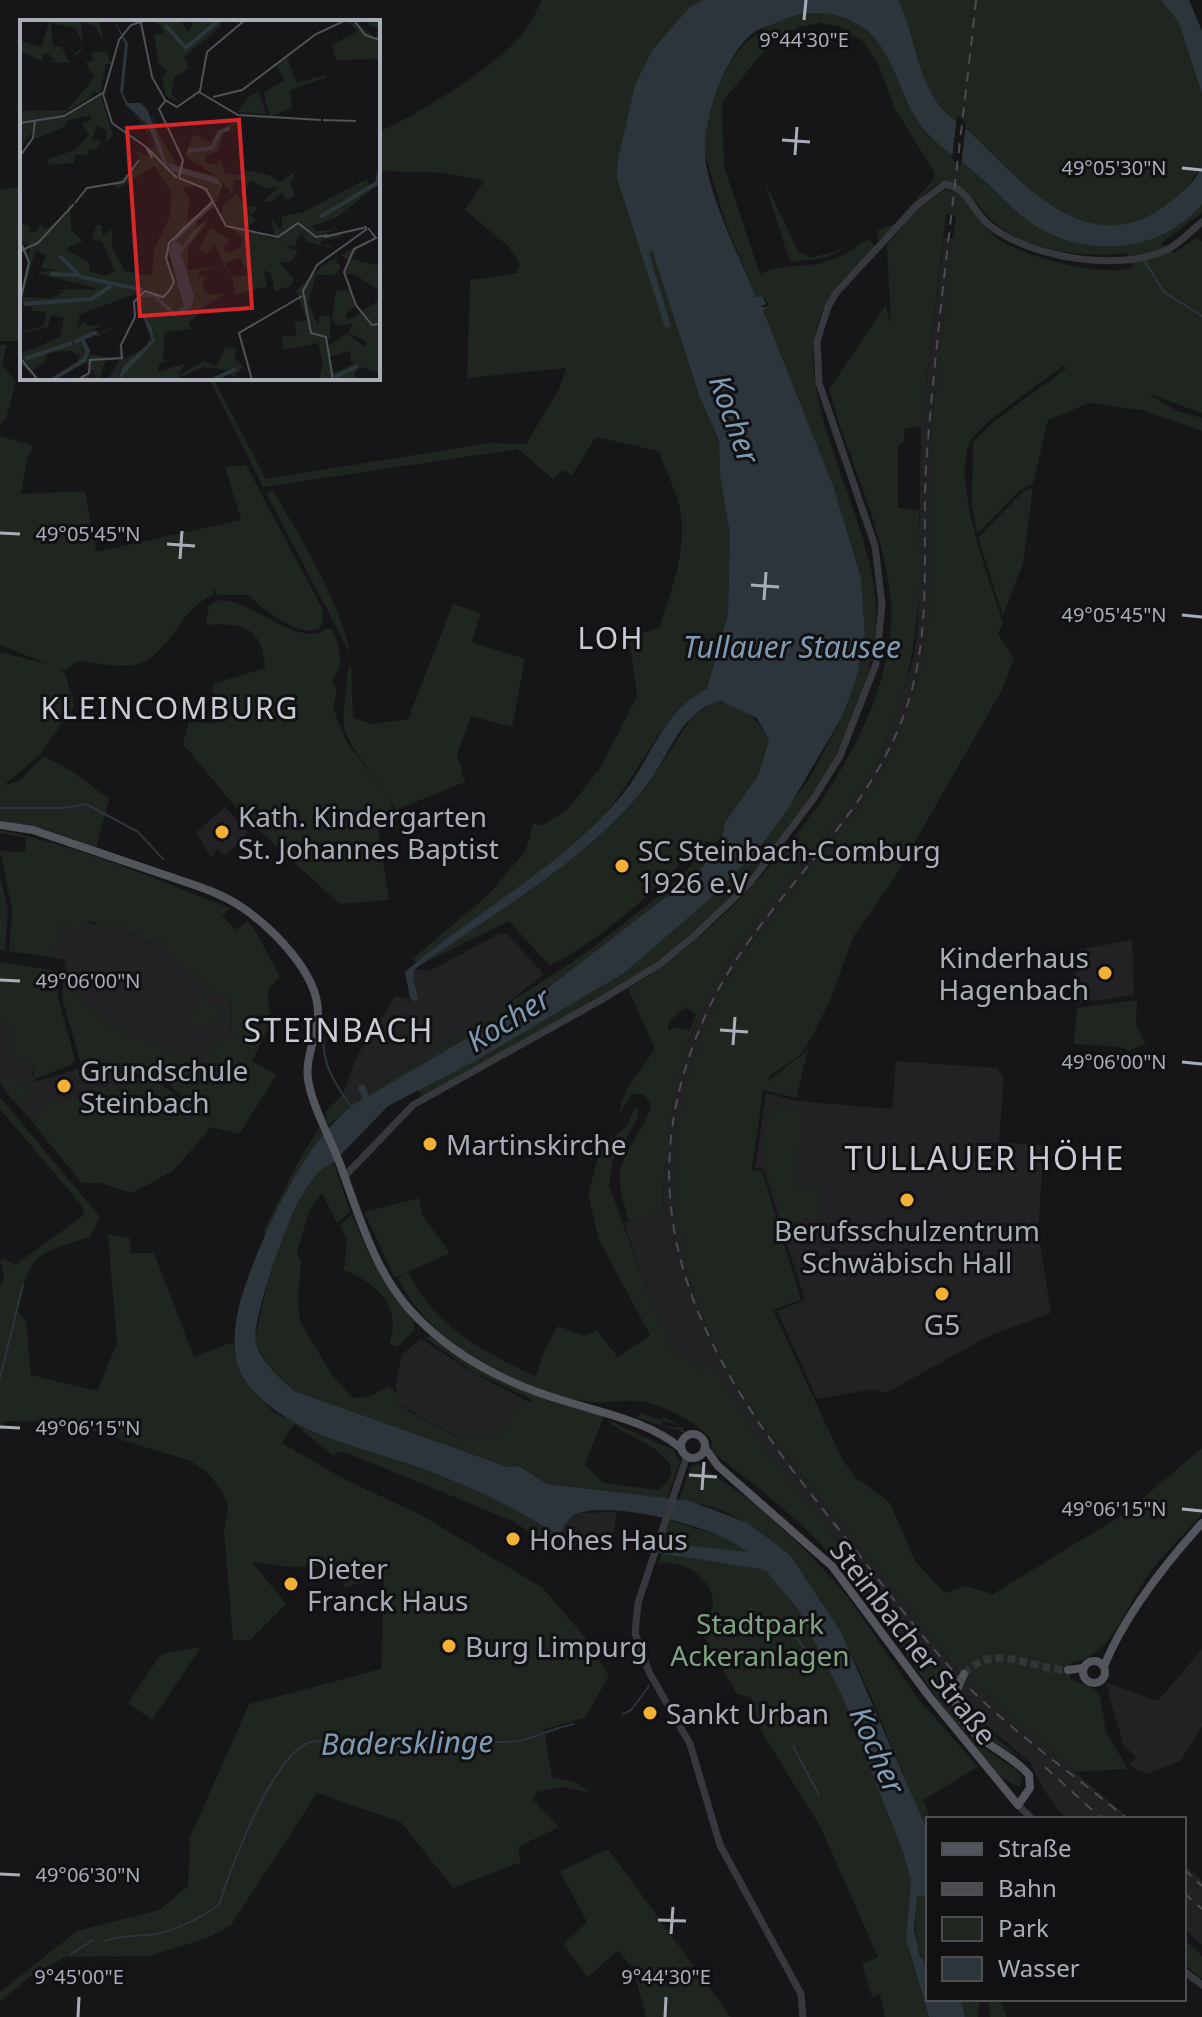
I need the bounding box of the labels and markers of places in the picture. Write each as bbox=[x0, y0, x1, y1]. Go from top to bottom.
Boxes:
place label: Kath. Kindergarten St. Johannes Baptist bbox=[238, 797, 499, 867]
marker: Kath. Kindergarten St. Johannes Baptist bbox=[213, 823, 231, 841]
place label: SC Steinbach-Comburg 1926 e.V bbox=[638, 831, 941, 901]
marker: SC Steinbach-Comburg 1926 e.V bbox=[613, 857, 631, 875]
place label: Kinderhaus Hagenbach bbox=[939, 938, 1089, 1008]
marker: Kinderhaus Hagenbach bbox=[1096, 964, 1114, 982]
place label: Grundschule Steinbach bbox=[80, 1051, 248, 1121]
marker: Grundschule Steinbach bbox=[55, 1077, 73, 1095]
place label: Martinskirche bbox=[446, 1125, 626, 1163]
marker: Martinskirche bbox=[421, 1135, 439, 1153]
marker: Berufsschulzentrum Schwäbisch Hall bbox=[898, 1191, 916, 1209]
place label: Berufsschulzentrum Schwäbisch Hall bbox=[774, 1211, 1040, 1281]
marker: G5 bbox=[933, 1285, 951, 1303]
place label: G5 bbox=[924, 1305, 960, 1343]
place label: Hohes Haus bbox=[529, 1520, 688, 1558]
marker: Hohes Haus bbox=[504, 1530, 522, 1548]
place label: Dieter Franck Haus bbox=[307, 1549, 468, 1619]
marker: Dieter Franck Haus bbox=[282, 1575, 300, 1593]
place label: Burg Limpurg bbox=[465, 1627, 647, 1665]
marker: Burg Limpurg bbox=[440, 1637, 458, 1655]
place label: Sankt Urban bbox=[666, 1694, 829, 1732]
marker: Sankt Urban bbox=[641, 1704, 659, 1722]

